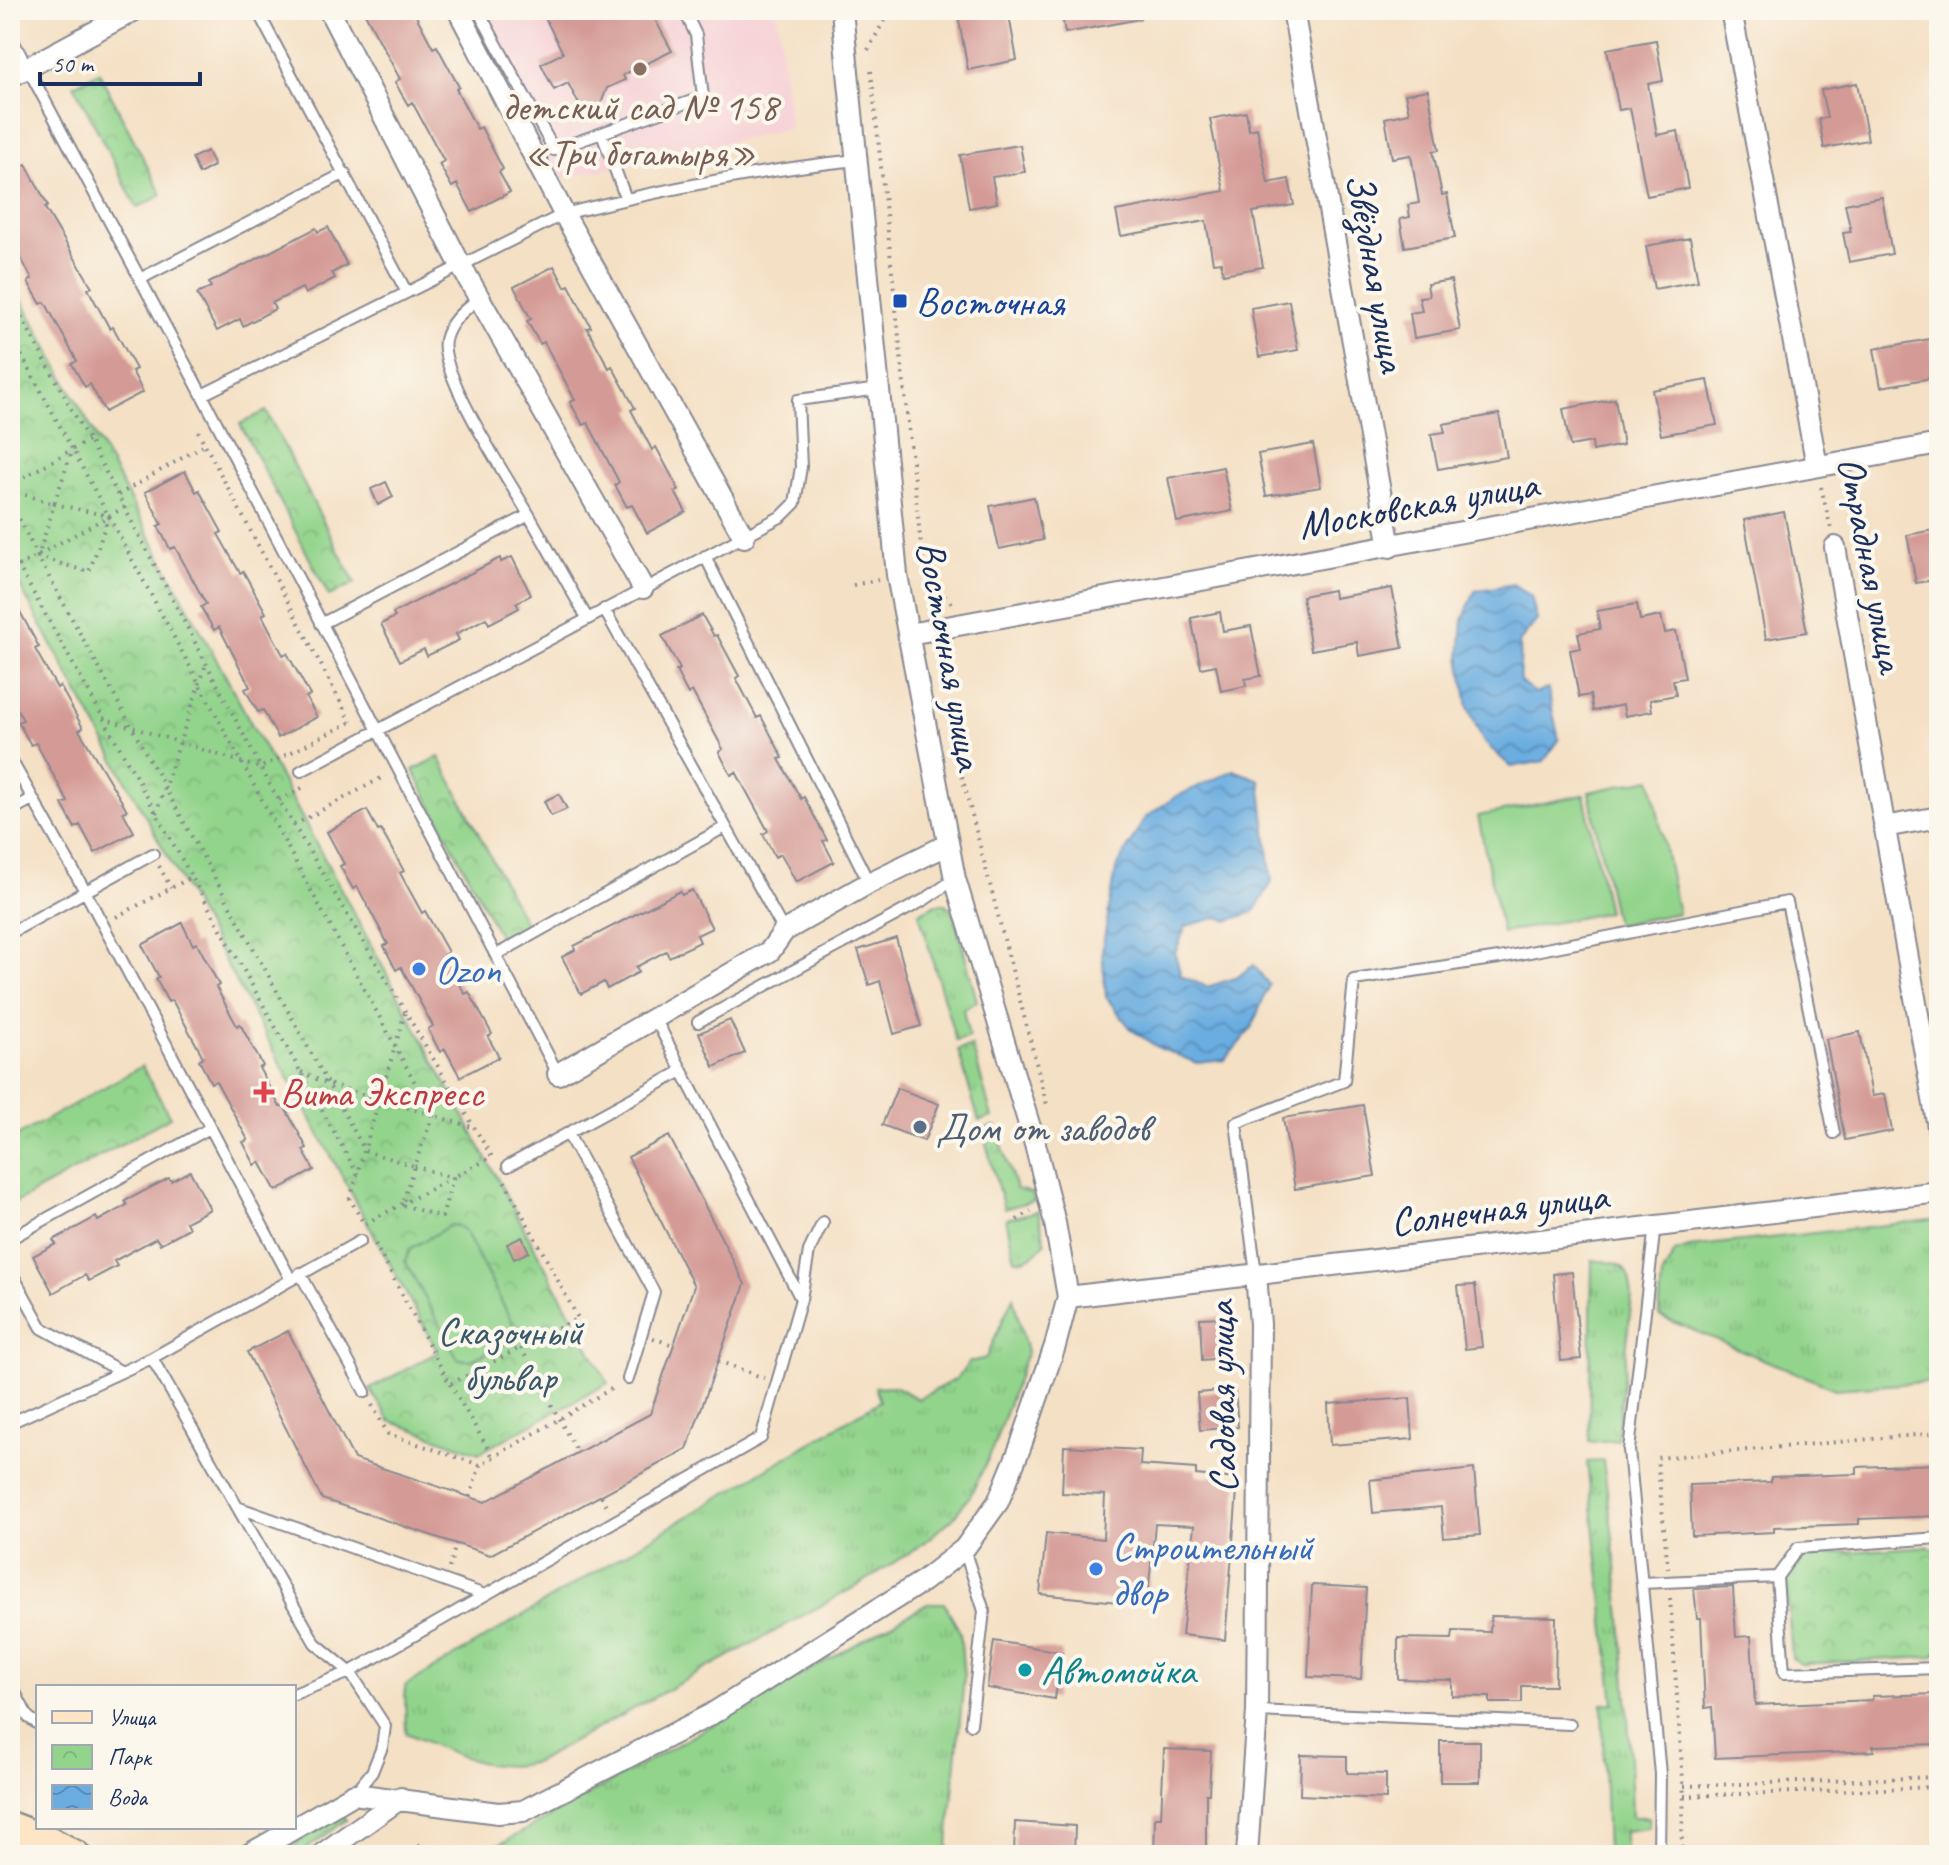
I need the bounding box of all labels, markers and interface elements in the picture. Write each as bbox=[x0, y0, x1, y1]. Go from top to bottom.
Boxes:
scale bar bbox=[40, 36, 200, 86]
text: 50 m bbox=[52, 49, 95, 79]
marker: детский сад № 158 «Три богатыря» bbox=[631, 60, 649, 78]
place label: детский сад № 158 «Три богатыря» bbox=[502, 82, 782, 178]
street label: Звёздная улица bbox=[1334, 169, 1419, 378]
place label: Восточная bbox=[916, 277, 1066, 327]
marker: Восточная bbox=[891, 292, 909, 310]
street label: Отрадная улица bbox=[1826, 452, 1917, 679]
street label: Московская улица bbox=[1295, 459, 1544, 551]
street label: Восточная улица bbox=[905, 537, 995, 776]
place label: Ozon bbox=[435, 945, 502, 995]
marker: Ozon bbox=[410, 960, 428, 978]
place label: Вита Экспресс bbox=[280, 1068, 485, 1118]
marker: Вита Экспресс bbox=[255, 1083, 273, 1101]
place label: Дом от заводов bbox=[936, 1103, 1157, 1153]
marker: Дом от заводов bbox=[911, 1118, 929, 1136]
street label: Солнечная улица bbox=[1388, 1171, 1613, 1247]
street label: Садовая улица bbox=[1195, 1298, 1249, 1493]
park label: Сказочный бульвар bbox=[437, 1307, 585, 1403]
place label: Строительный двор bbox=[1112, 1522, 1315, 1618]
marker: Строительный двор bbox=[1087, 1560, 1105, 1578]
place label: Автомойка bbox=[1041, 1646, 1198, 1696]
marker: Автомойка bbox=[1016, 1661, 1034, 1679]
legend bbox=[36, 1685, 296, 1829]
text: Улица bbox=[108, 1702, 157, 1732]
text: Парк bbox=[108, 1742, 153, 1772]
text: Вода bbox=[108, 1782, 148, 1812]

